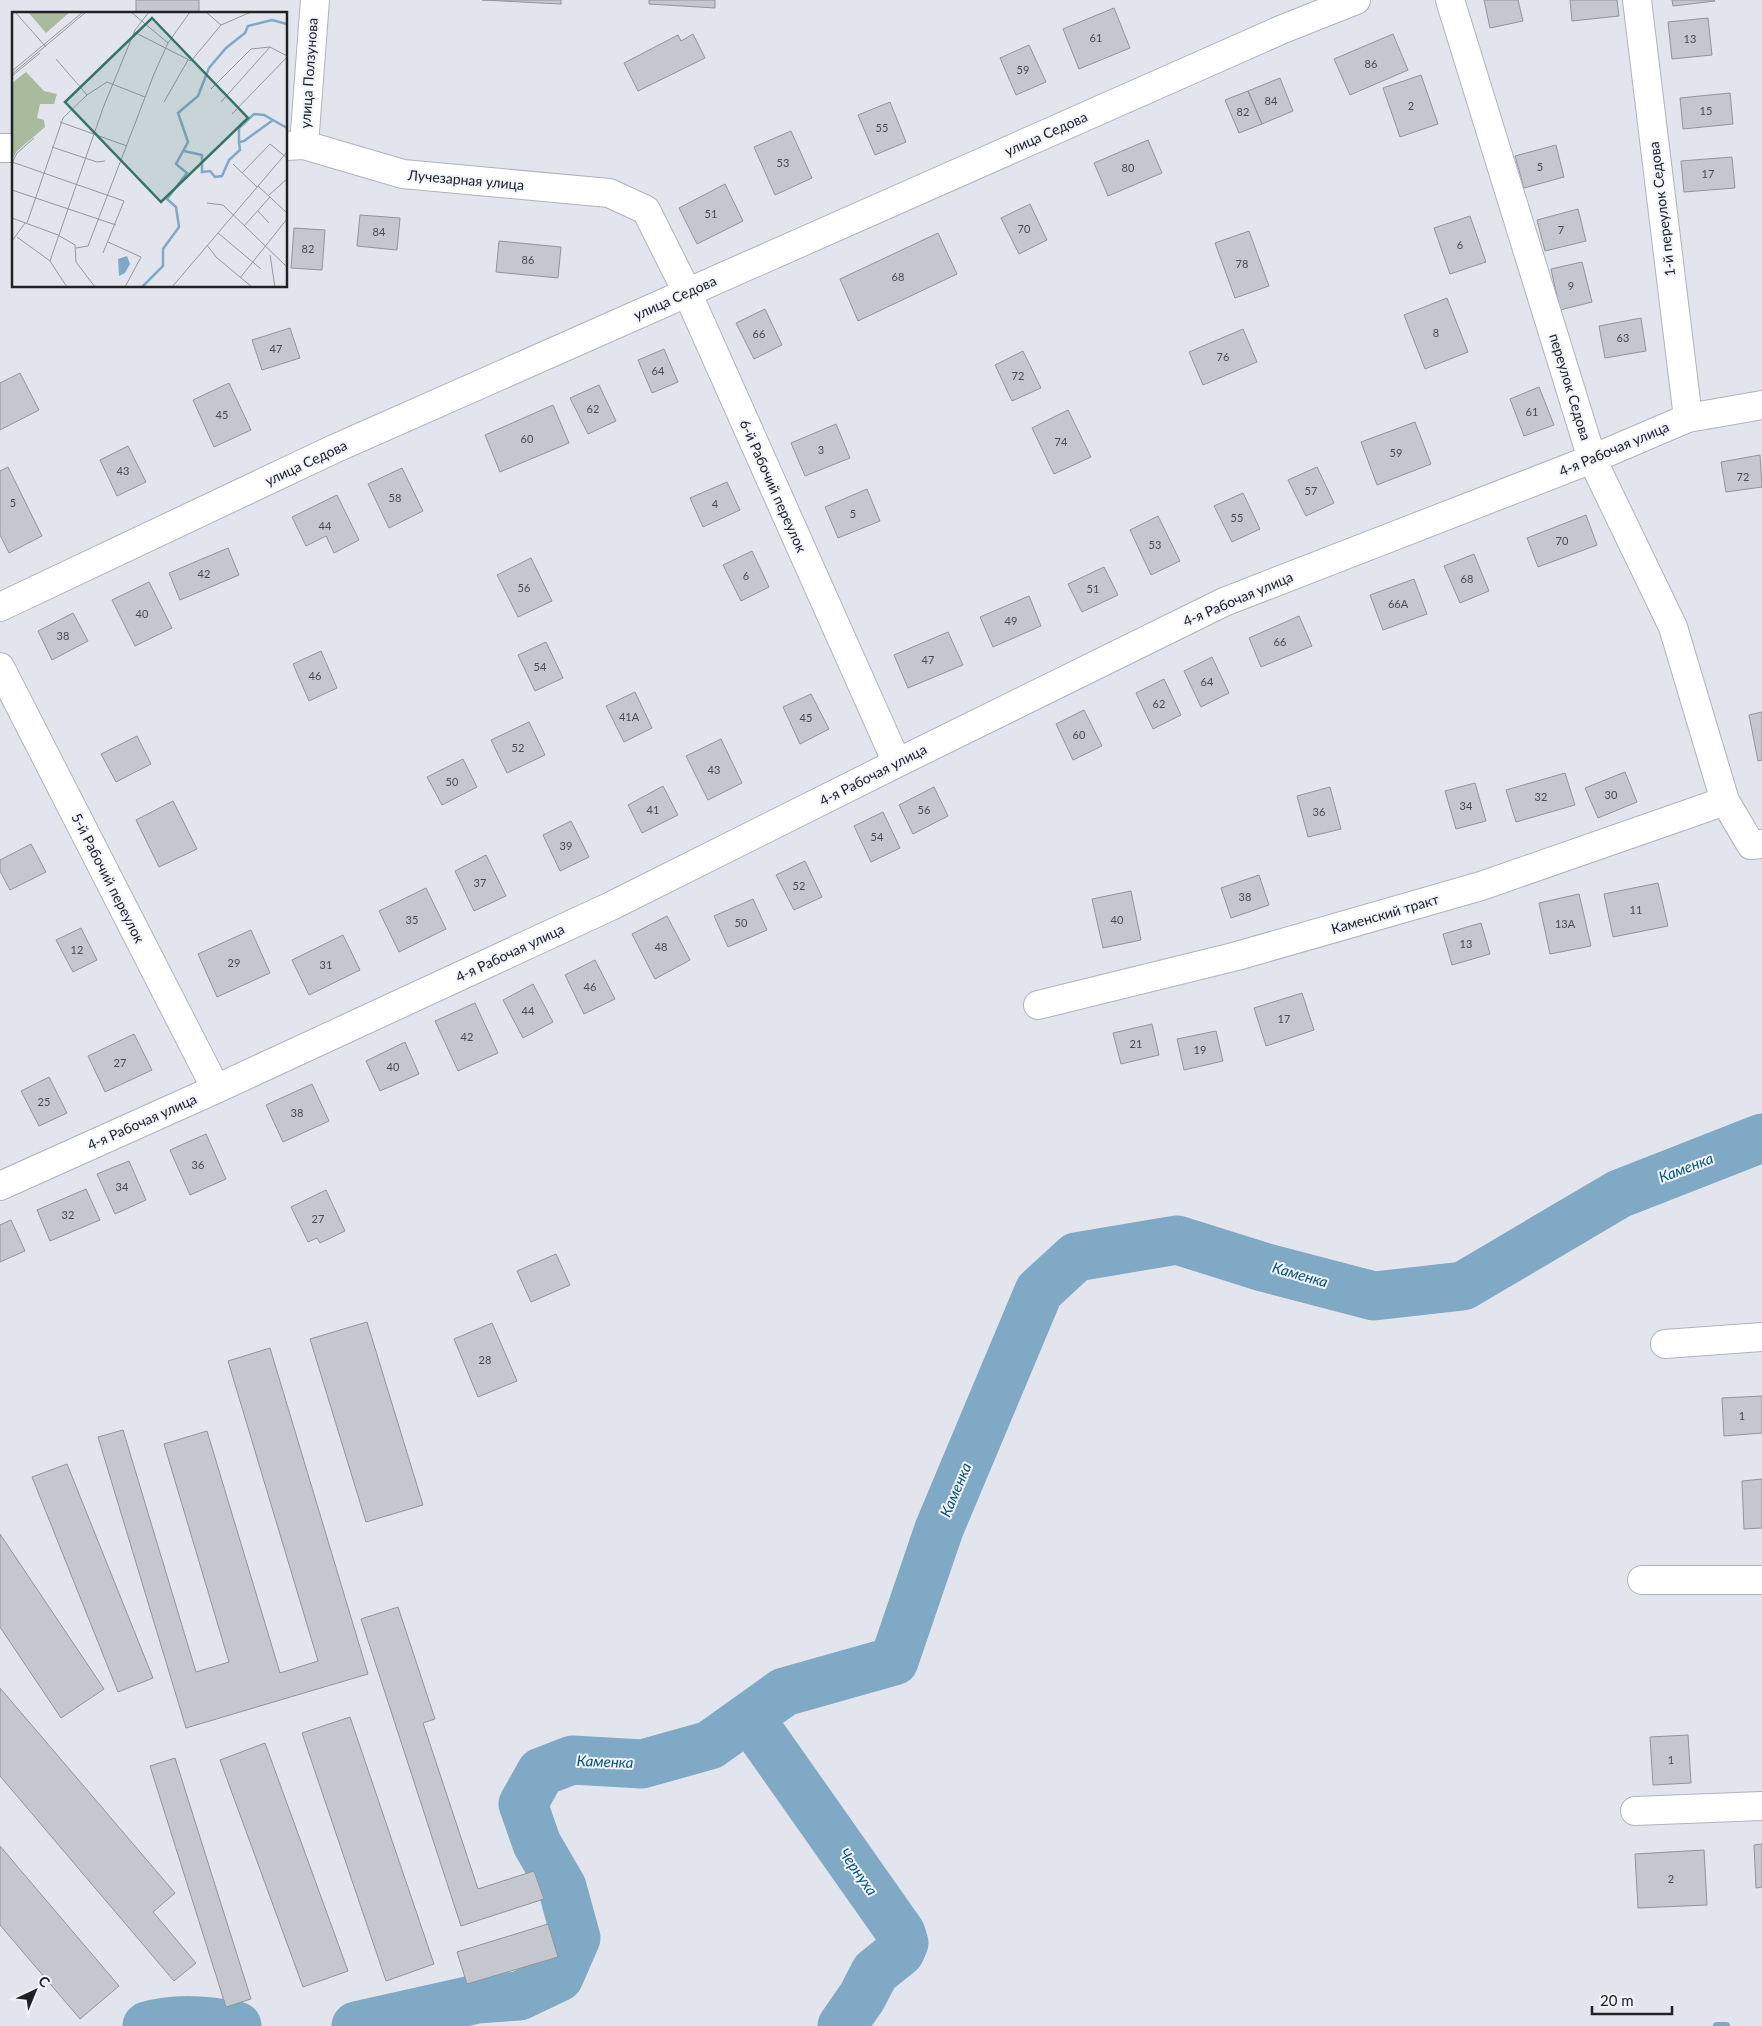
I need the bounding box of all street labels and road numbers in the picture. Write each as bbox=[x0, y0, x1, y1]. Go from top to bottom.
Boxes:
street label: улица Ползунова bbox=[296, 17, 321, 129]
street label: улица Седова bbox=[1002, 108, 1090, 159]
street label: 1-й переулок Седова bbox=[1645, 141, 1678, 277]
street label: Лучезарная улица bbox=[406, 166, 525, 193]
street label: улица Седова bbox=[631, 272, 719, 323]
street label: переулок Седова bbox=[1546, 331, 1595, 442]
street label: 6-й Рабочий переулок bbox=[737, 417, 811, 555]
street label: 4-я Рабочая улица bbox=[1556, 418, 1671, 479]
street label: улица Седова bbox=[262, 436, 350, 489]
street label: 4-я Рабочая улица bbox=[1180, 568, 1295, 629]
street label: 4-я Рабочая улица bbox=[816, 740, 929, 809]
street label: 5-й Рабочий переулок bbox=[68, 810, 149, 946]
street label: Каменский тракт bbox=[1329, 890, 1441, 937]
street label: 4-я Рабочая улица bbox=[453, 920, 567, 985]
street label: 4-я Рабочая улица bbox=[84, 1090, 199, 1153]

